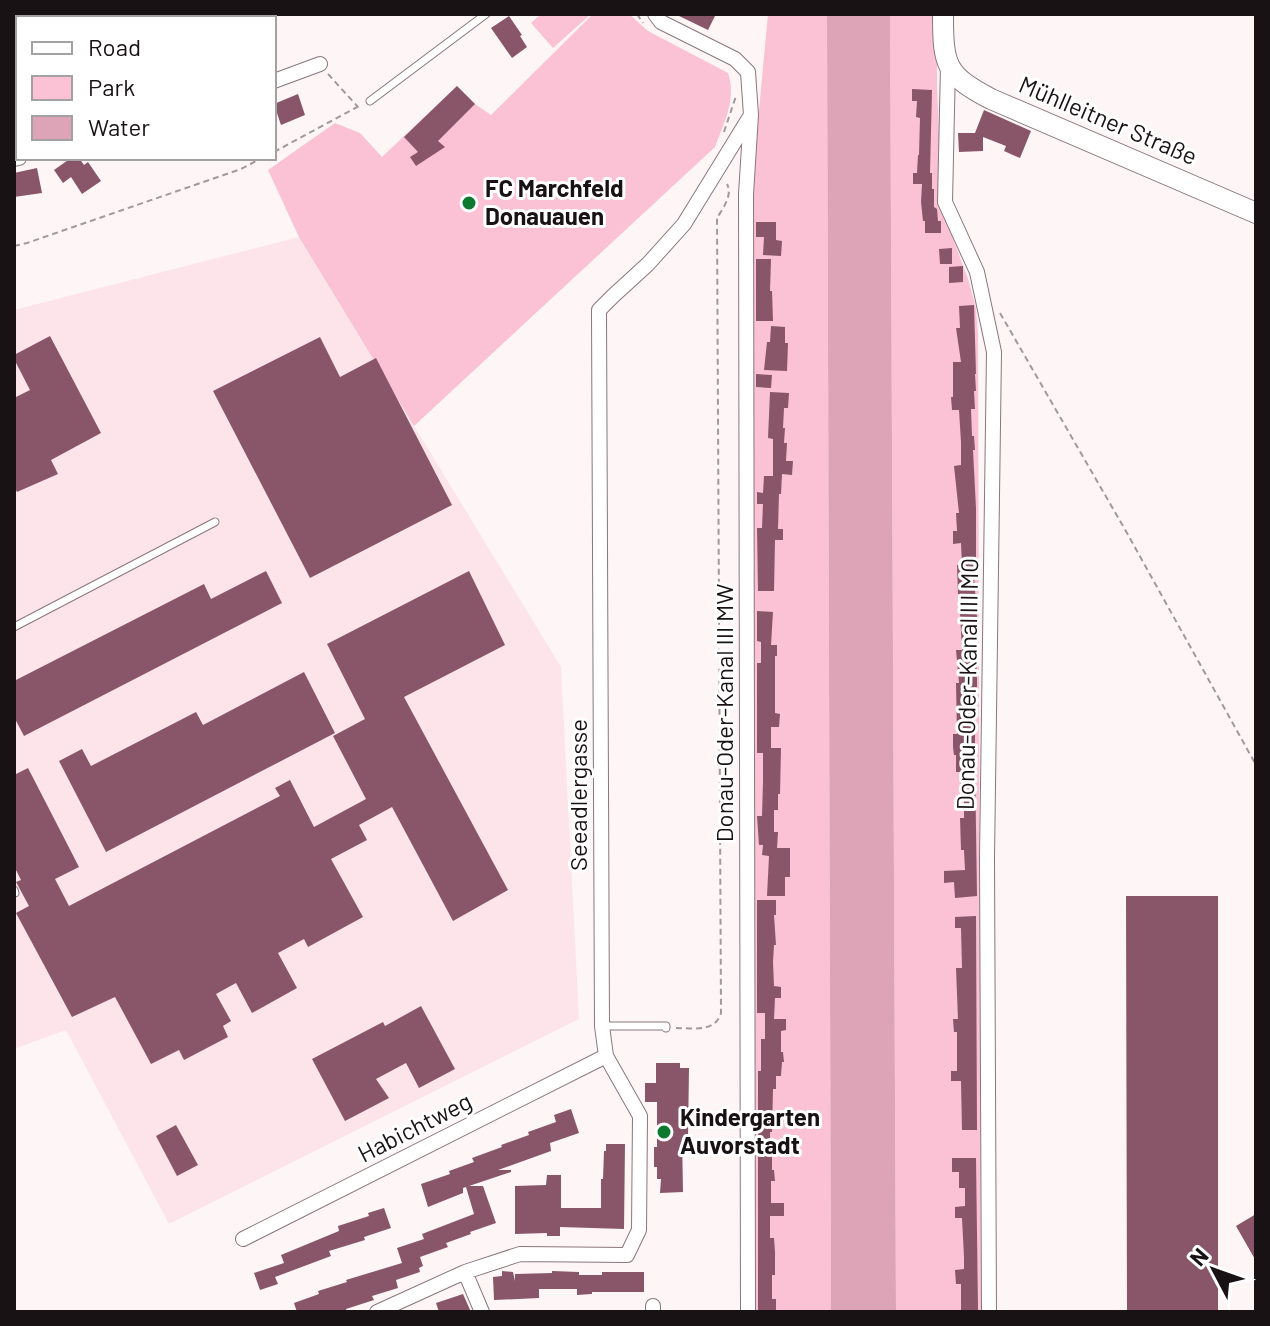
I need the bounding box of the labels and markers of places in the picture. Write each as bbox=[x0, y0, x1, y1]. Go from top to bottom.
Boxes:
place label: FC Marchfeld Donauauen bbox=[485, 173, 624, 230]
marker: FC Marchfeld Donauauen bbox=[460, 194, 478, 212]
place label: Kindergarten Auvorstadt bbox=[680, 1102, 820, 1159]
marker: Kindergarten Auvorstadt bbox=[655, 1123, 673, 1141]

